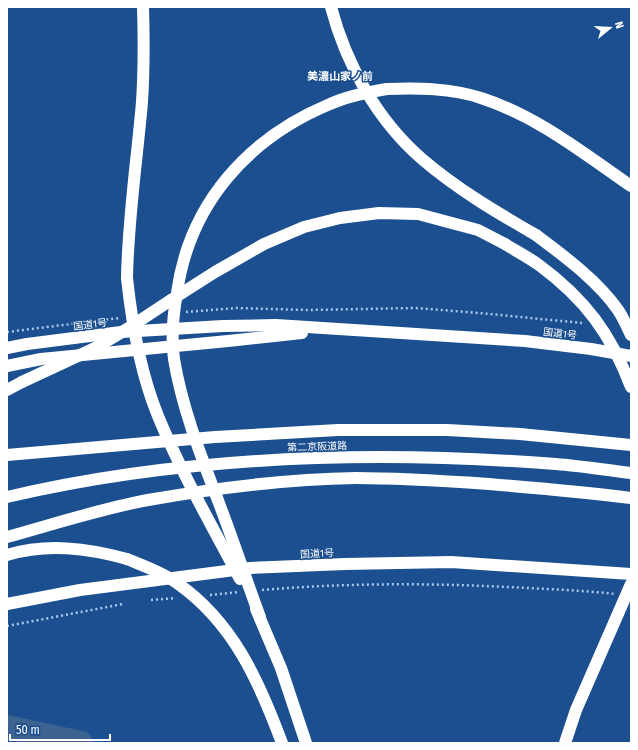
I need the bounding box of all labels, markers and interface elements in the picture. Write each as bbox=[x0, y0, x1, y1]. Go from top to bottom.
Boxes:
north arrow bbox=[590, 8, 630, 48]
text: N bbox=[612, 20, 626, 30]
district label: 美濃山家ノ前 bbox=[307, 70, 373, 83]
street label: 国道1号 bbox=[73, 317, 108, 333]
street label: 国道1号 bbox=[542, 326, 577, 342]
street label: 第二京阪道路 bbox=[287, 440, 347, 454]
street label: 国道1号 bbox=[300, 547, 334, 561]
scale bar bbox=[10, 716, 110, 742]
text: 50 m bbox=[16, 723, 40, 737]

